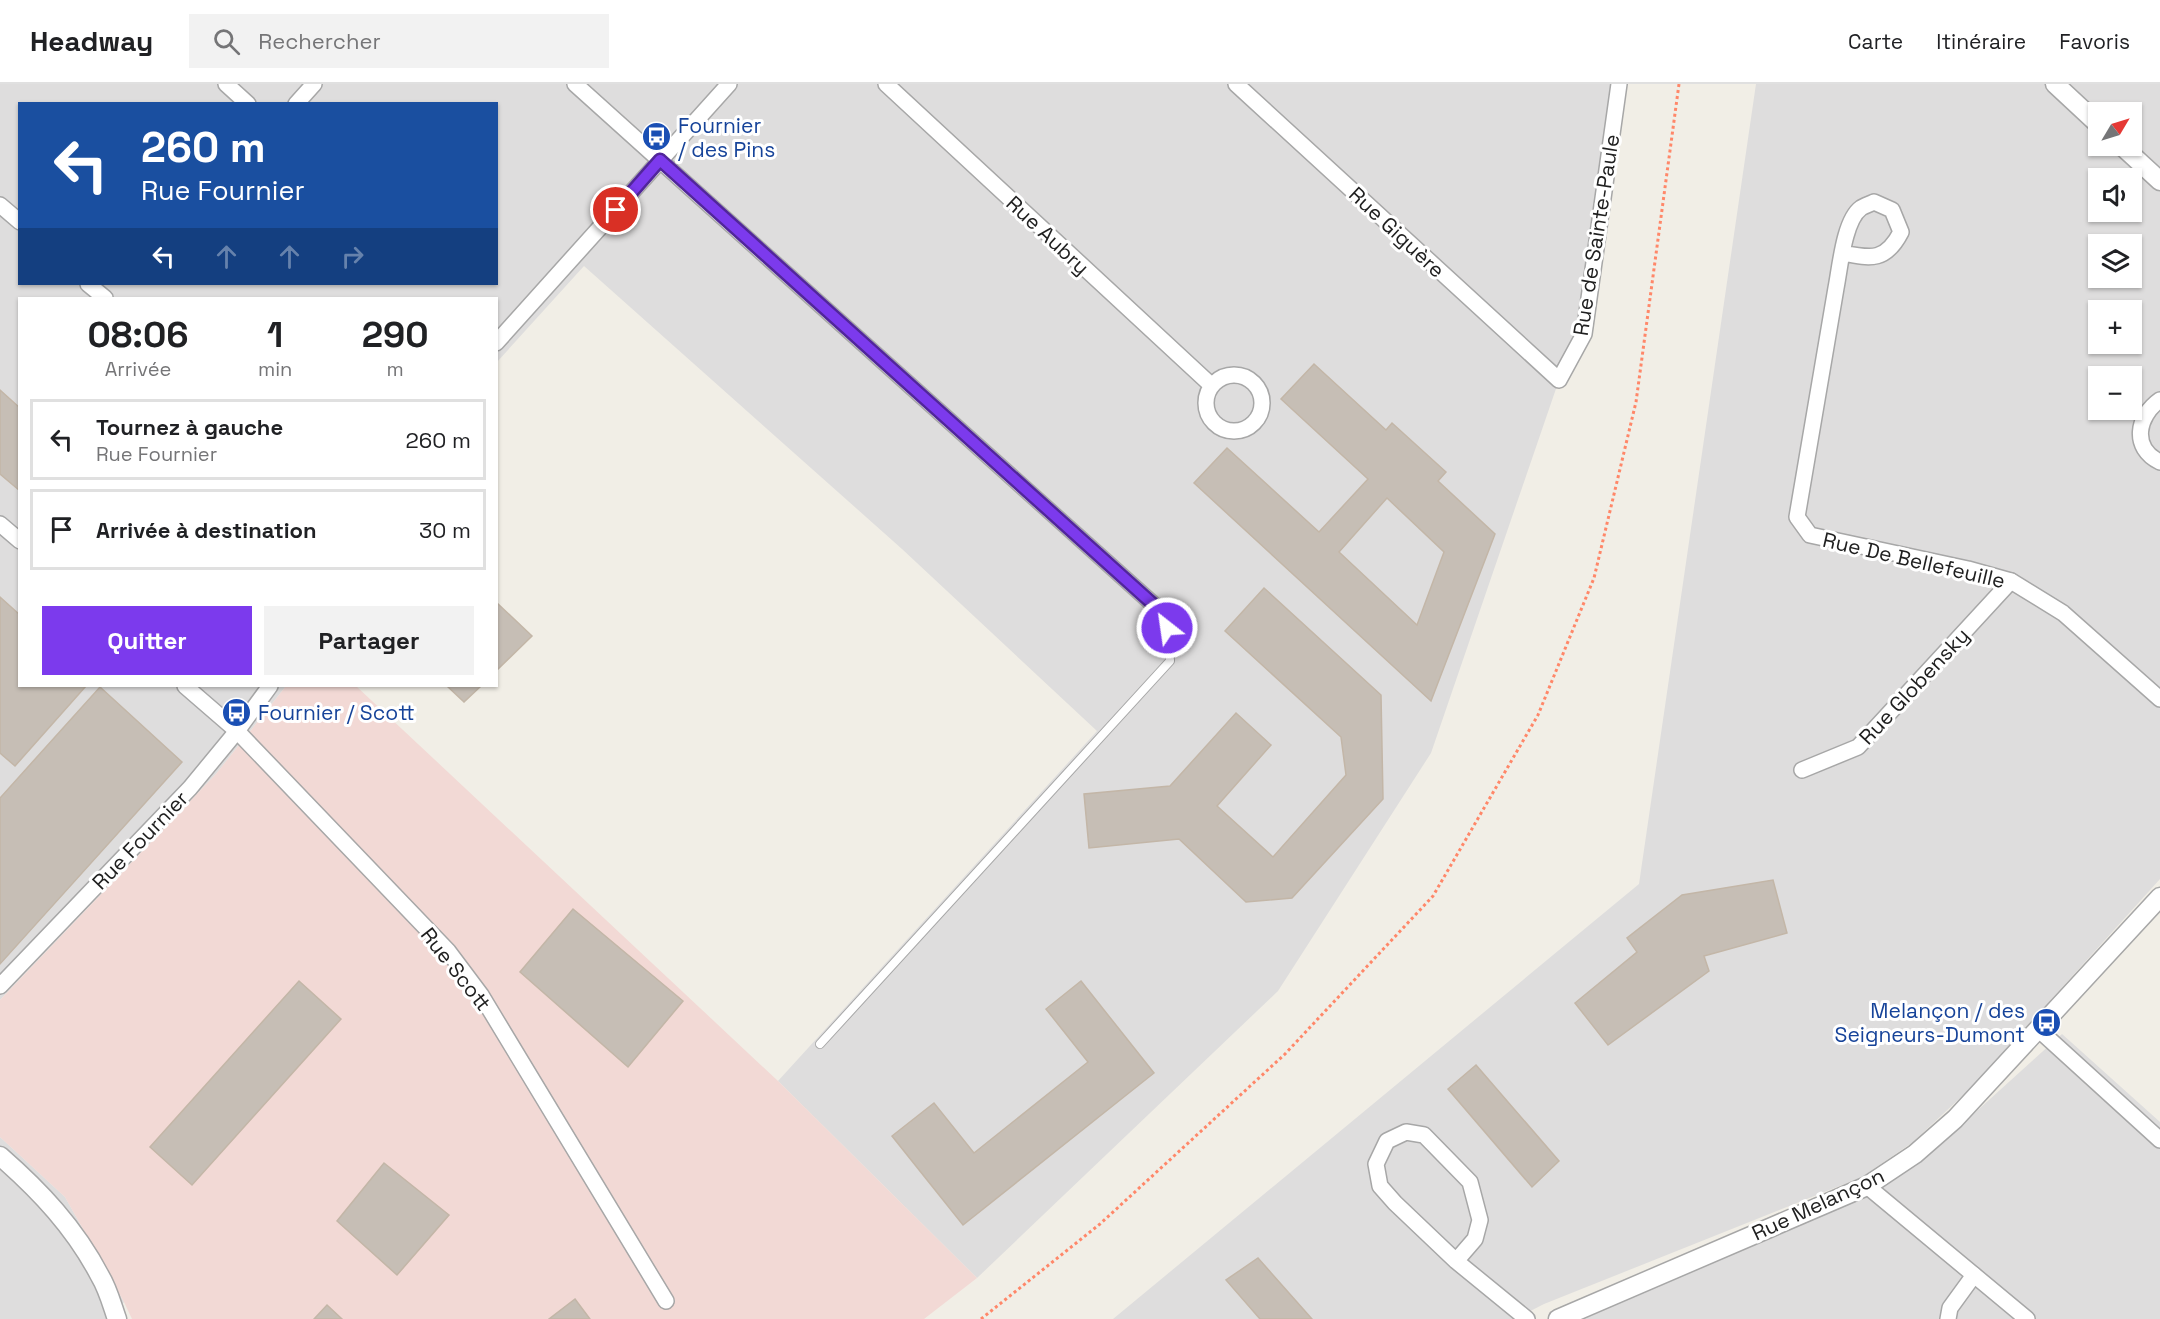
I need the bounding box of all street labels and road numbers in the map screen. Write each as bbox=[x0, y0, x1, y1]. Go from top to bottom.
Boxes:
street label: Rue de Sainte-Paule bbox=[1567, 132, 1625, 338]
street label: Rue Giguère bbox=[1343, 181, 1451, 283]
street label: Rue Aubry bbox=[1001, 190, 1095, 280]
street label: Rue De Bellefeuille bbox=[1820, 526, 2008, 594]
street label: Rue Globensky bbox=[1853, 622, 1975, 750]
street label: Rue Fournier bbox=[86, 785, 194, 895]
street label: Rue Scott bbox=[415, 922, 497, 1016]
street label: Rue Melançon bbox=[1747, 1162, 1889, 1246]

